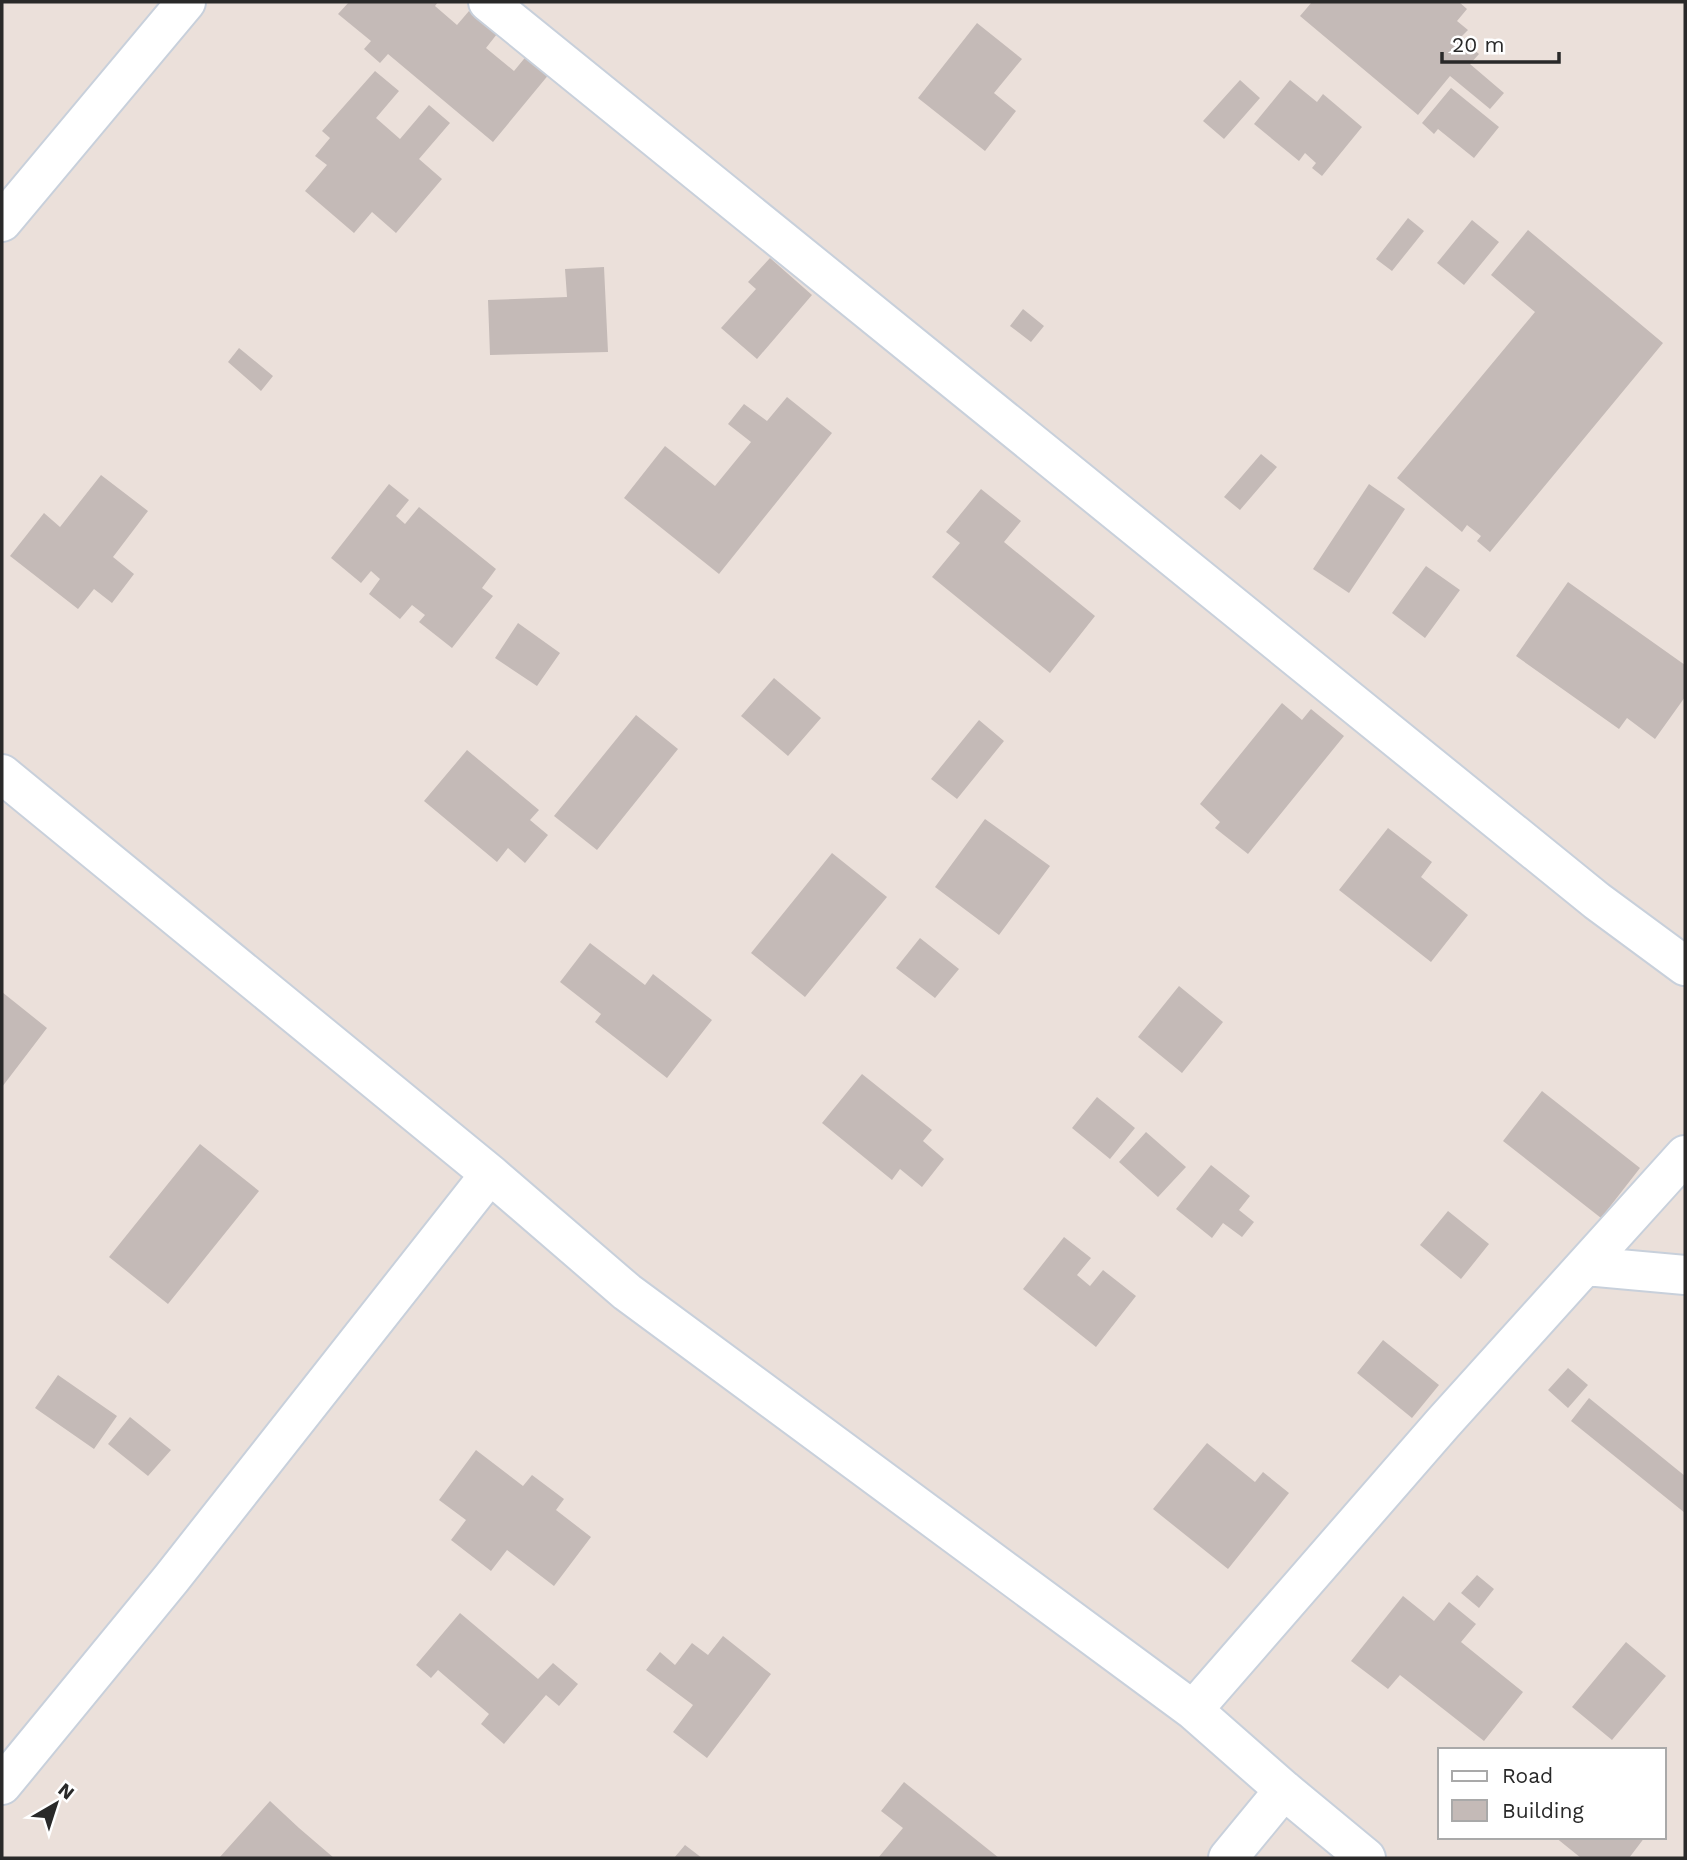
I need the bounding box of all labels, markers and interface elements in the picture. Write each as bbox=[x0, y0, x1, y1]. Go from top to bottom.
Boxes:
scale bar bbox=[1442, 21, 1559, 65]
text: 20 m bbox=[1452, 32, 1504, 57]
legend bbox=[1438, 1748, 1666, 1839]
text: Road bbox=[1502, 1763, 1553, 1788]
north arrow bbox=[21, 1769, 91, 1839]
text: N bbox=[54, 1778, 79, 1805]
text: Building bbox=[1502, 1798, 1584, 1823]

